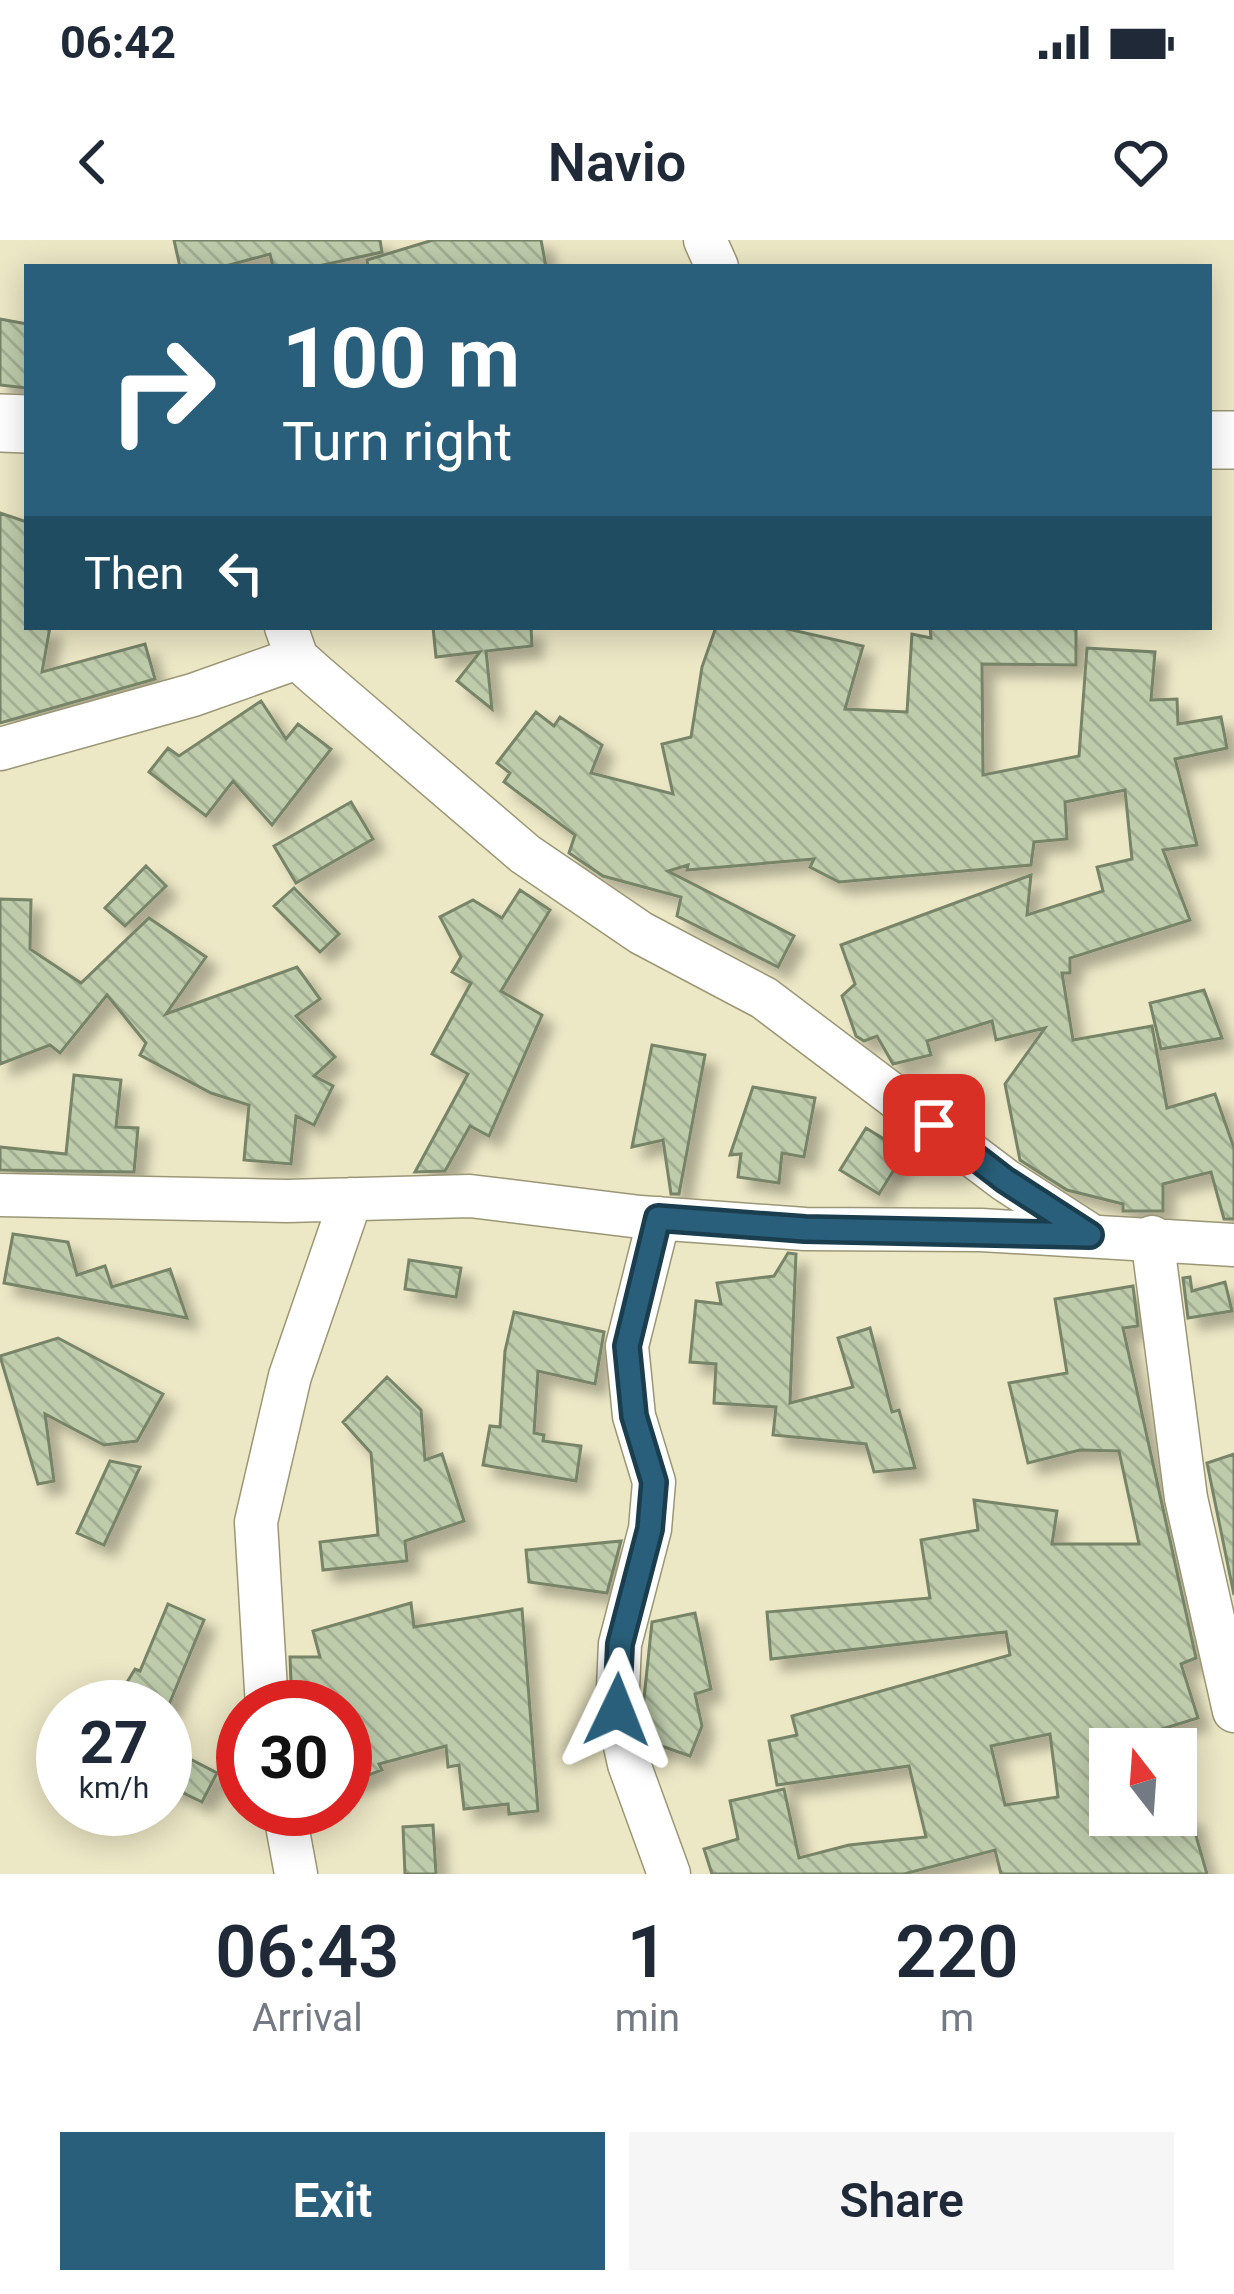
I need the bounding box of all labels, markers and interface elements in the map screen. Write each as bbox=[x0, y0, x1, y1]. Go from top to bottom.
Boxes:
text: 06:42 bbox=[60, 16, 176, 69]
icon: back bbox=[60, 129, 126, 195]
icon: heart bbox=[1108, 129, 1174, 195]
text: Navio bbox=[548, 131, 686, 194]
text: 100 m bbox=[282, 309, 520, 408]
icon: right bbox=[84, 312, 240, 468]
text: Turn right bbox=[282, 410, 512, 473]
icon: left bbox=[208, 540, 274, 606]
text: Then bbox=[84, 547, 184, 600]
pin bbox=[883, 1074, 985, 1176]
icon: arrive bbox=[901, 1092, 967, 1158]
position arrow bbox=[554, 1647, 680, 1773]
speed limit sign: 30 bbox=[216, 1680, 372, 1836]
text: 27 bbox=[80, 1707, 148, 1778]
north arrow bbox=[1089, 1728, 1197, 1836]
map controls bbox=[1089, 1728, 1197, 1836]
text: km/h bbox=[79, 1770, 149, 1805]
text: 06:43 bbox=[215, 1910, 399, 1995]
text: 1 bbox=[627, 1910, 668, 1995]
text: 220 bbox=[895, 1910, 1019, 1995]
text: Arrival bbox=[252, 1995, 363, 2041]
text: min bbox=[615, 1995, 680, 2041]
text: m bbox=[940, 1995, 974, 2041]
button: Exit bbox=[60, 2132, 605, 2270]
button: Share bbox=[629, 2132, 1174, 2270]

